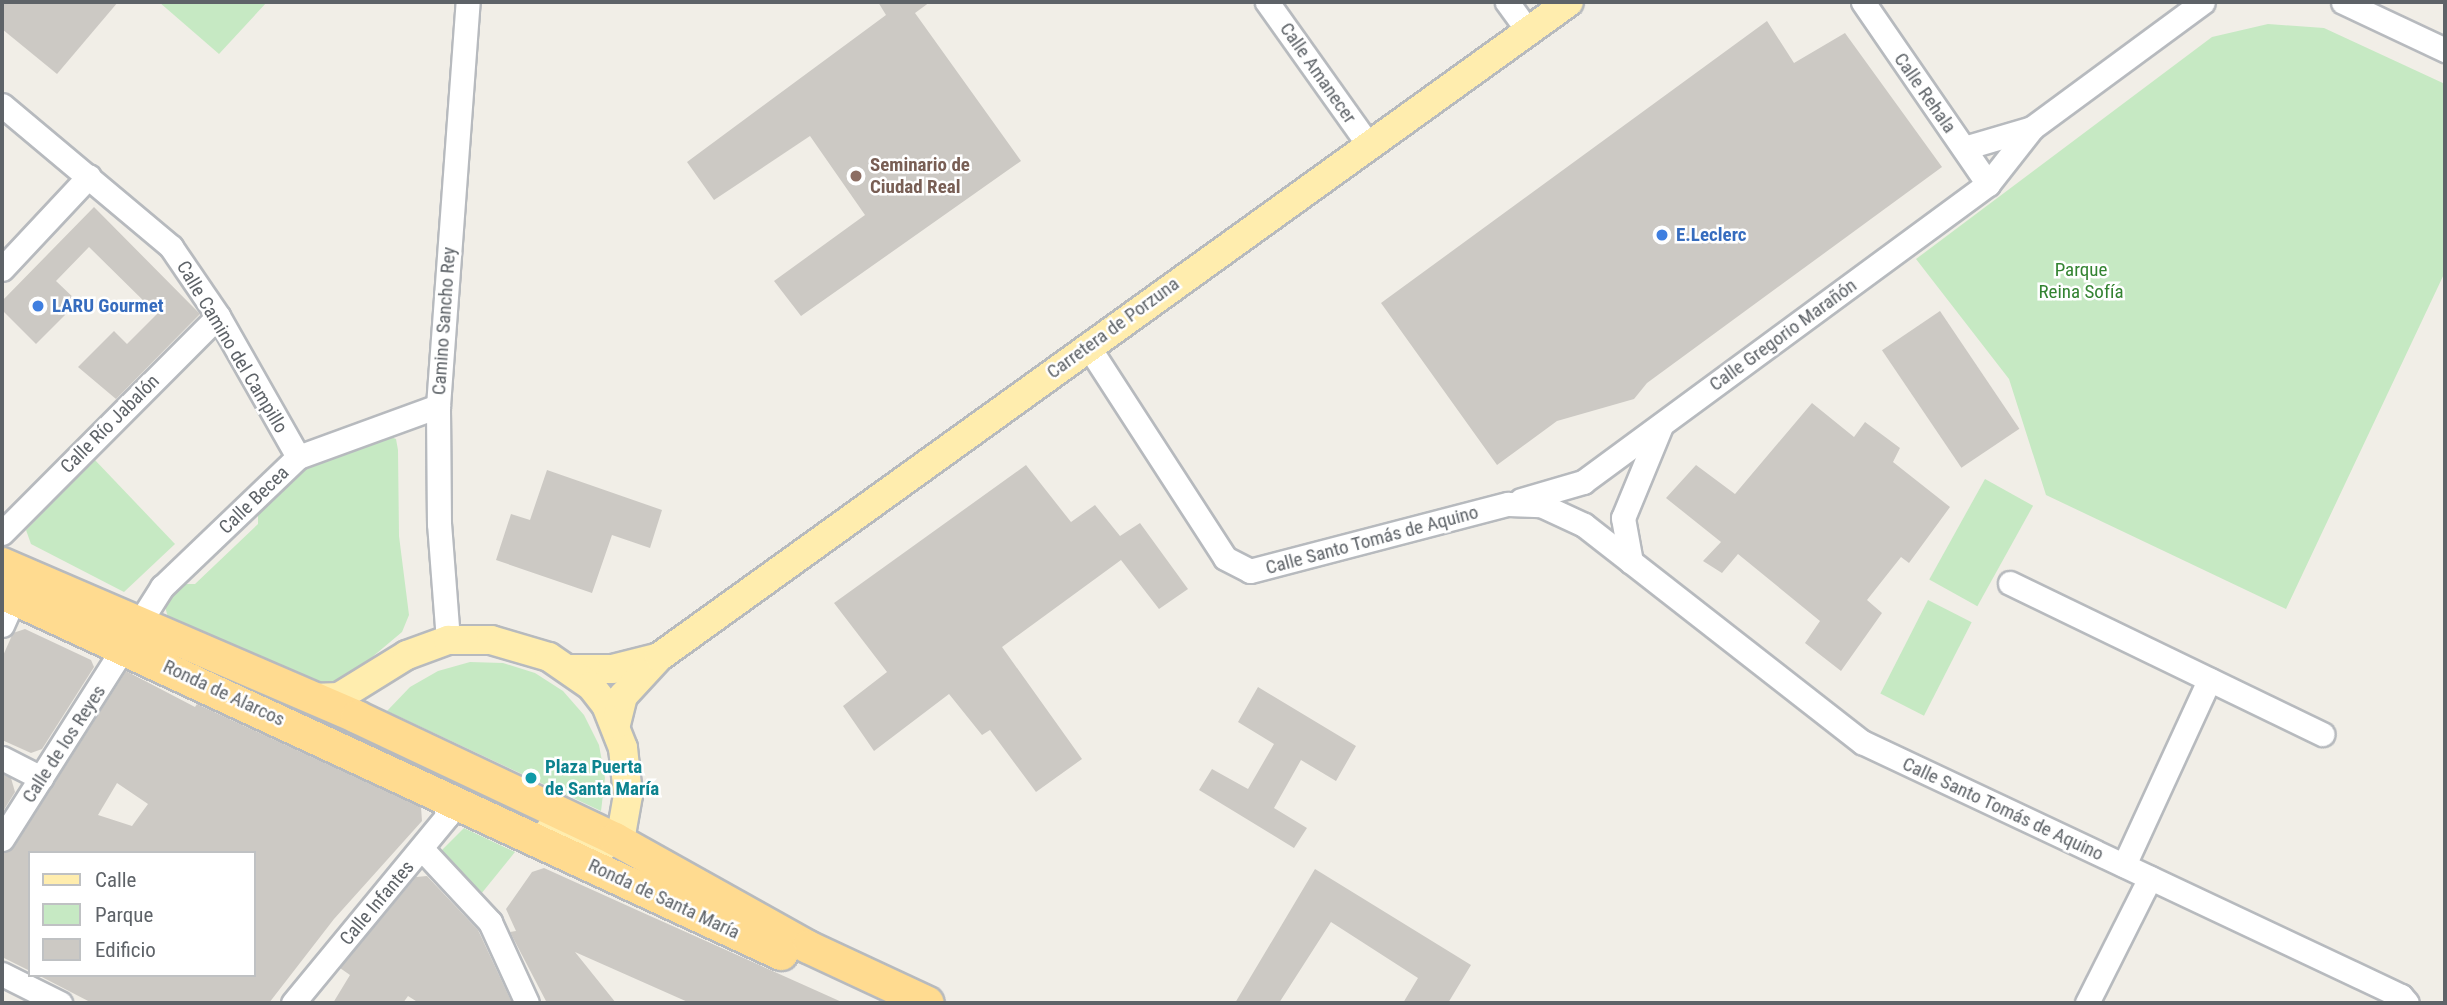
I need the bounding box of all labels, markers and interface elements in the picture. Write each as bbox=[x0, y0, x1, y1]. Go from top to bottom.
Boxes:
street label: Calle Amanecer bbox=[1275, 18, 1361, 128]
street label: Calle Rehala bbox=[1889, 49, 1961, 137]
place label: Seminario de Ciudad Real bbox=[870, 154, 970, 198]
marker: Seminario de Ciudad Real bbox=[848, 168, 864, 184]
place label: E.Leclerc bbox=[1676, 224, 1746, 246]
marker: E.Leclerc bbox=[1654, 227, 1670, 243]
street label: Camino Sancho Rey bbox=[427, 246, 461, 396]
street label: Calle Camino del Campillo bbox=[172, 257, 292, 437]
park label: Parque Reina Sofía bbox=[2039, 259, 2123, 303]
street label: Carretera de Porzuna bbox=[1042, 272, 1184, 384]
street label: Calle Gregorio Marañón bbox=[1705, 274, 1861, 396]
place label: LARU Gourmet bbox=[52, 295, 164, 317]
marker: LARU Gourmet bbox=[30, 298, 46, 314]
street label: Calle Río Jabalón bbox=[56, 370, 164, 478]
street label: Calle Becea bbox=[214, 461, 294, 539]
street label: Calle Santo Tomás de Aquino bbox=[1263, 501, 1481, 579]
street label: Ronda de Alarcos bbox=[160, 655, 288, 731]
street label: Calle de los Reyes bbox=[17, 681, 111, 807]
street label: Calle Santo Tomás de Aquino bbox=[1899, 752, 2107, 866]
place label: Plaza Puerta de Santa María bbox=[545, 756, 659, 800]
marker: Plaza Puerta de Santa María bbox=[523, 770, 539, 786]
legend bbox=[28, 851, 256, 977]
street label: Ronda de Santa María bbox=[585, 854, 743, 944]
street label: Calle Infantes bbox=[335, 856, 419, 950]
text: Calle bbox=[95, 868, 136, 892]
text: Parque bbox=[95, 903, 153, 927]
text: Edificio bbox=[95, 938, 156, 962]

